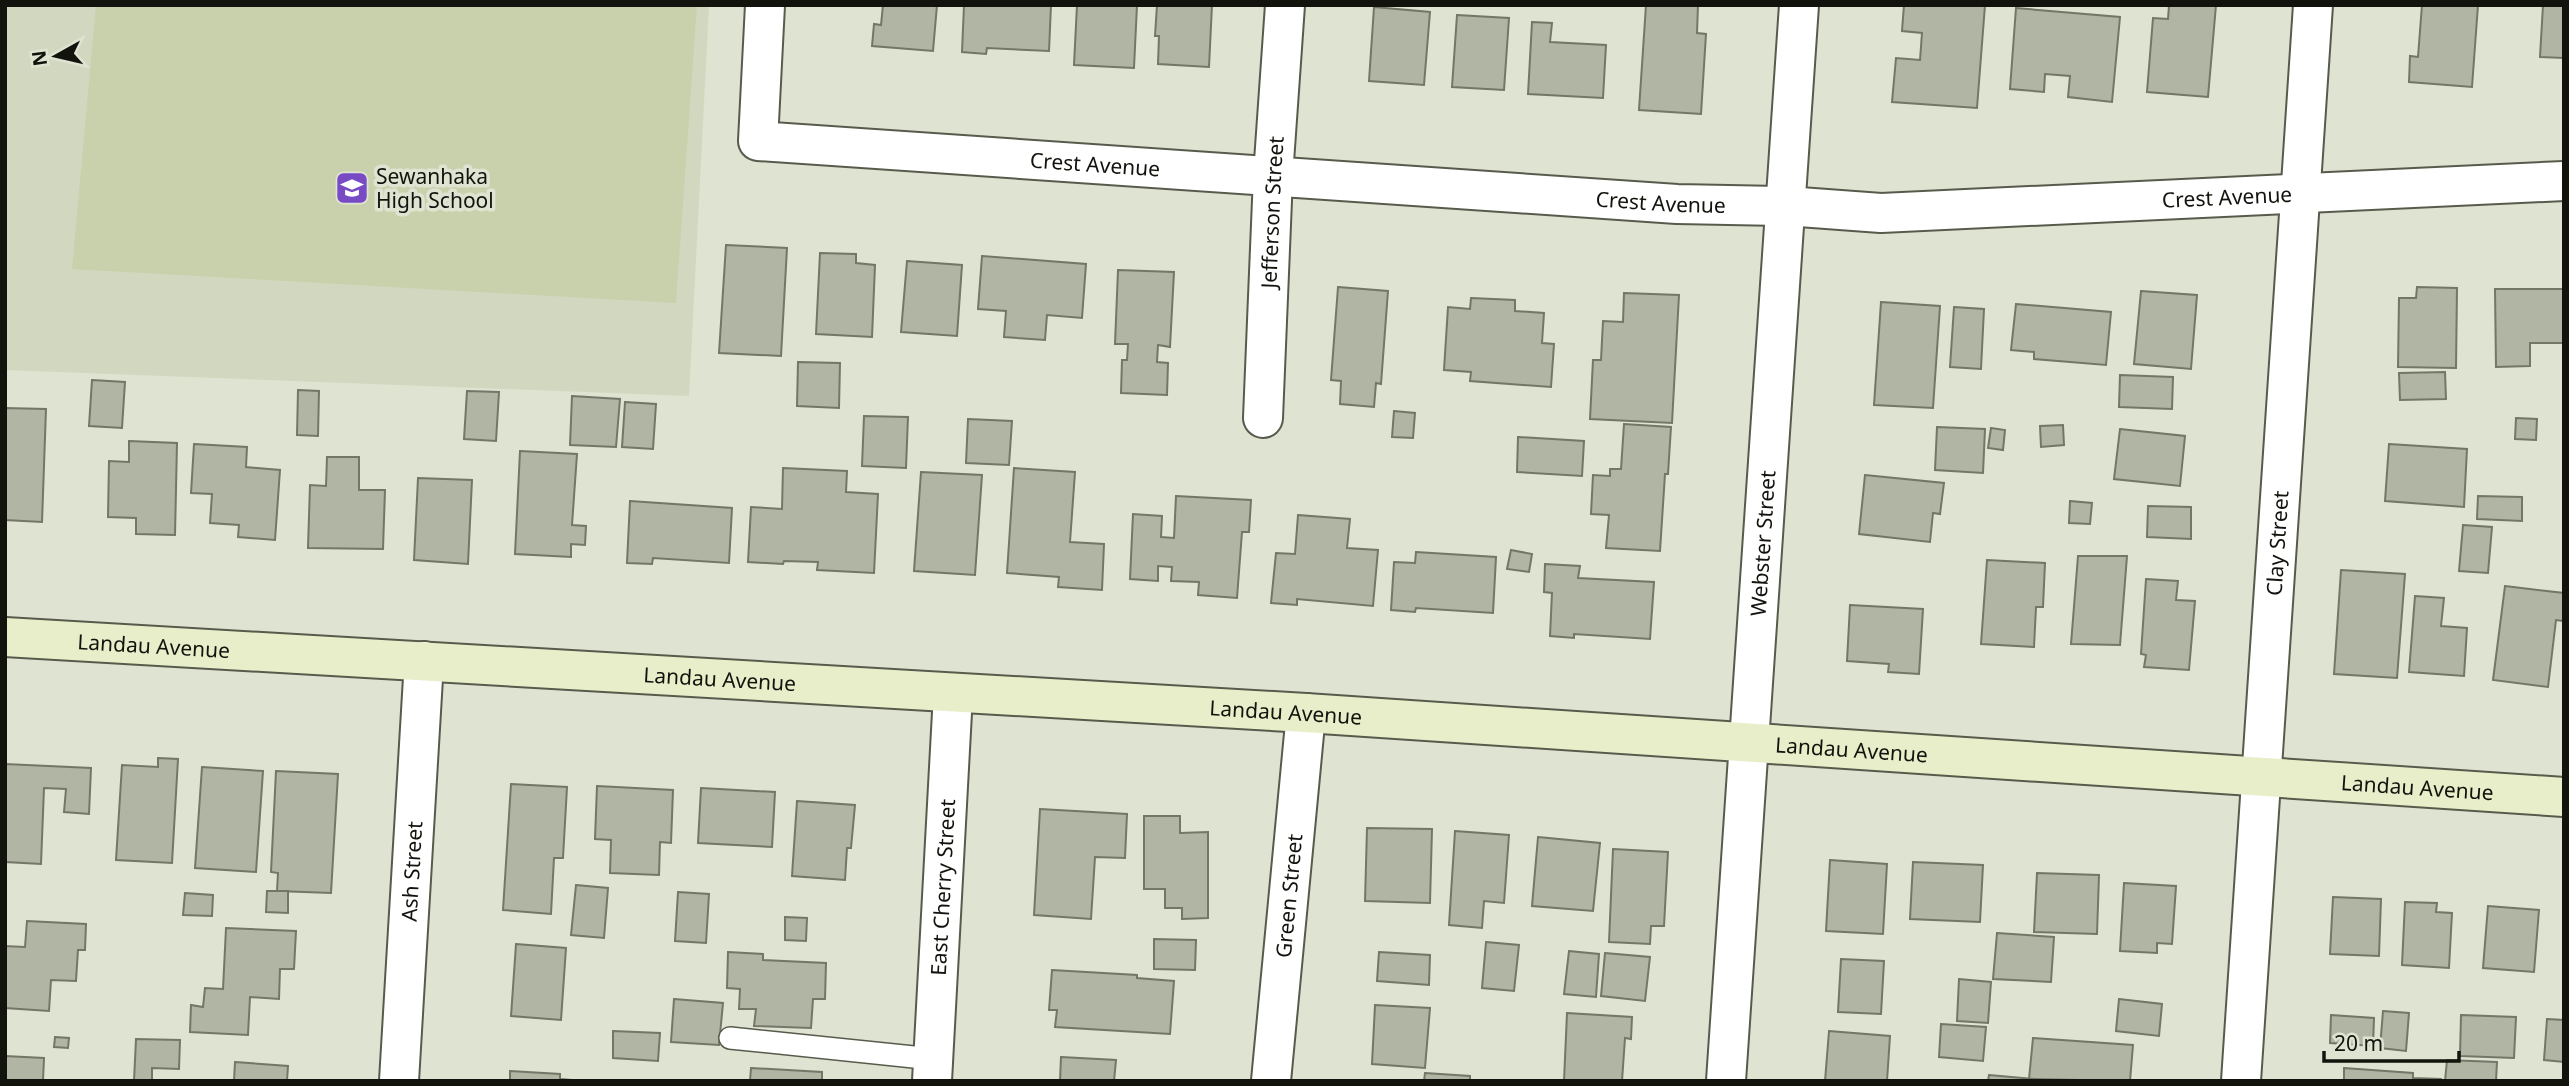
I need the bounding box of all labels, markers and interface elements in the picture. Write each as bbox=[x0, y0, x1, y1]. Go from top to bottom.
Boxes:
north arrow bbox=[21, 21, 91, 91]
text: N bbox=[25, 49, 53, 68]
street label: Jefferson Street bbox=[1254, 135, 1290, 291]
street label: Crest Avenue bbox=[1029, 146, 1161, 183]
place label: Sewanhaka High School bbox=[376, 162, 494, 214]
school or university icon: Sewanhaka High School bbox=[333, 169, 371, 207]
street label: Crest Avenue bbox=[2161, 180, 2293, 214]
street label: Crest Avenue bbox=[1595, 184, 1726, 219]
street label: Webster Street bbox=[1744, 469, 1781, 617]
street label: Clay Street bbox=[2260, 489, 2295, 597]
street label: Landau Avenue bbox=[77, 627, 231, 664]
street label: Landau Avenue bbox=[643, 660, 797, 697]
street label: Landau Avenue bbox=[1209, 693, 1363, 731]
street label: Landau Avenue bbox=[1774, 730, 1929, 768]
street label: Landau Avenue bbox=[2340, 768, 2494, 806]
street label: East Cherry Street bbox=[924, 798, 961, 976]
street label: Ash Street bbox=[395, 820, 428, 922]
street label: Green Street bbox=[1269, 832, 1308, 959]
scale bar bbox=[2324, 1020, 2459, 1064]
text: 20 m bbox=[2334, 1029, 2383, 1057]

